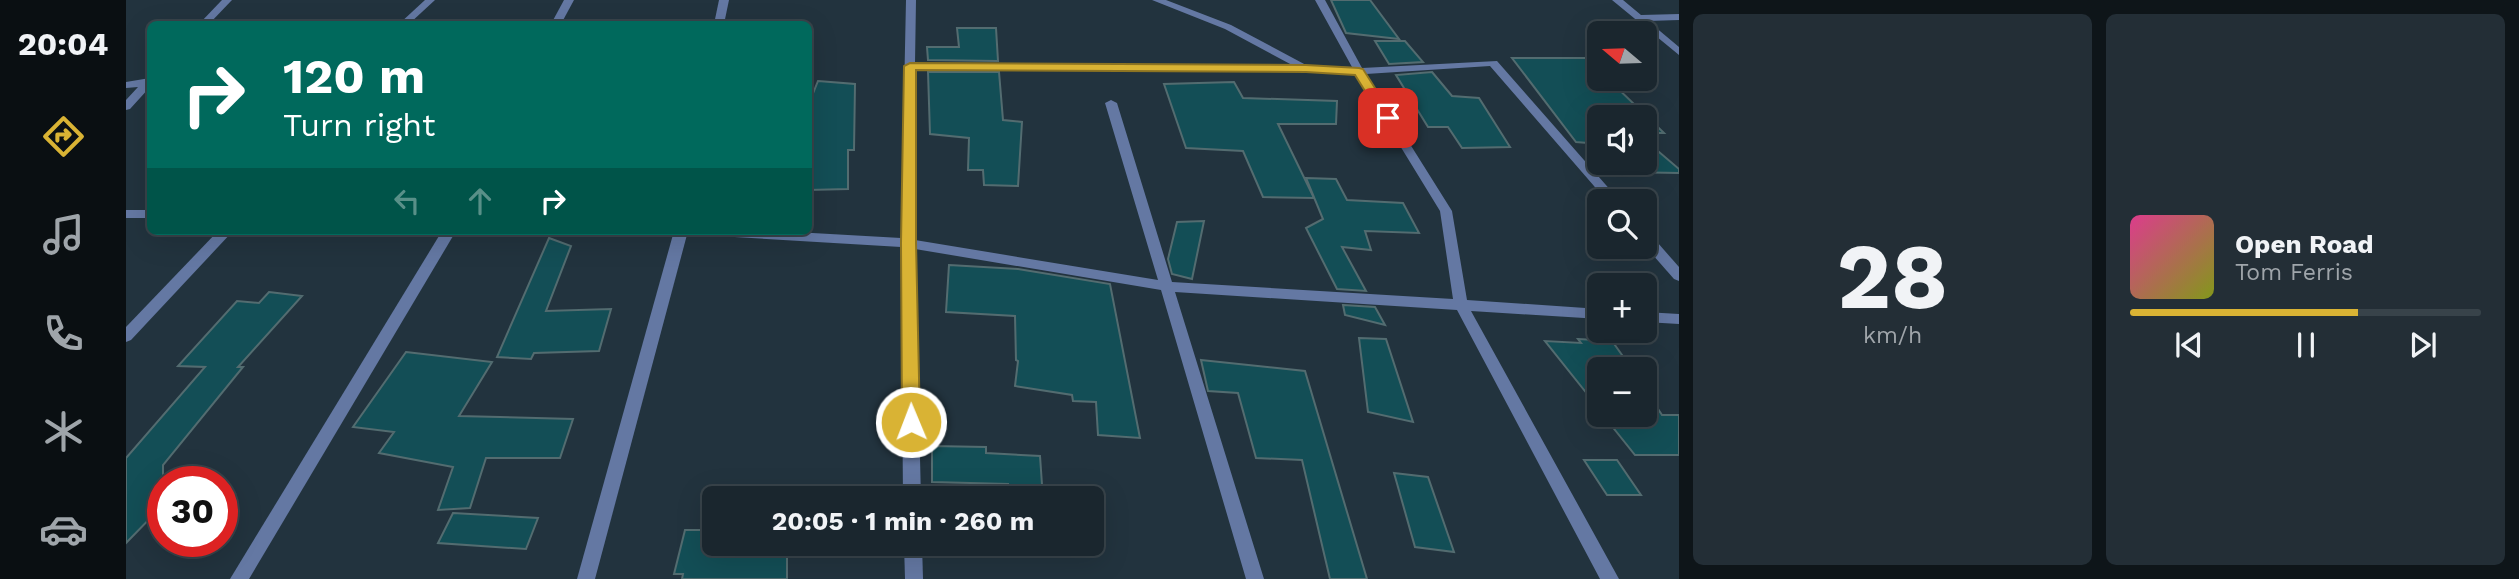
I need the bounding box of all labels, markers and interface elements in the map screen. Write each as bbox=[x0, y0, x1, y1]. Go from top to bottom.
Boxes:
north arrow bbox=[1587, 21, 1657, 91]
map controls bbox=[1587, 21, 1657, 427]
text: 20:04 bbox=[18, 25, 108, 63]
text: 120 m bbox=[283, 47, 425, 105]
icon: right bbox=[168, 49, 259, 140]
pin bbox=[1358, 88, 1418, 148]
icon: arrive bbox=[1369, 99, 1407, 137]
button: sound bbox=[1587, 105, 1657, 175]
text: Turn right bbox=[283, 106, 435, 144]
icon: directions bbox=[39, 112, 88, 161]
icon: left bbox=[388, 182, 426, 220]
icon: ahead bbox=[461, 182, 499, 220]
icon: right bbox=[534, 182, 572, 220]
button: search bbox=[1587, 189, 1657, 259]
icon: music bbox=[39, 210, 88, 259]
text: 28 bbox=[1837, 223, 1948, 330]
text: Open Road bbox=[2235, 229, 2373, 259]
text: Tom Ferris bbox=[2235, 259, 2353, 286]
button: + bbox=[1587, 273, 1657, 343]
icon: phone bbox=[39, 309, 88, 358]
text: km/h bbox=[1863, 322, 1922, 349]
icon: previous bbox=[2170, 326, 2208, 364]
icon: pause bbox=[2287, 326, 2325, 364]
icon: next bbox=[2404, 326, 2442, 364]
button: − bbox=[1587, 357, 1657, 427]
position arrow bbox=[874, 385, 948, 459]
icon: climate bbox=[39, 407, 88, 456]
speed limit sign: 30 bbox=[147, 466, 238, 557]
icon: car bbox=[39, 505, 88, 554]
text: 20:05 · 1 min · 260 m bbox=[772, 506, 1034, 536]

